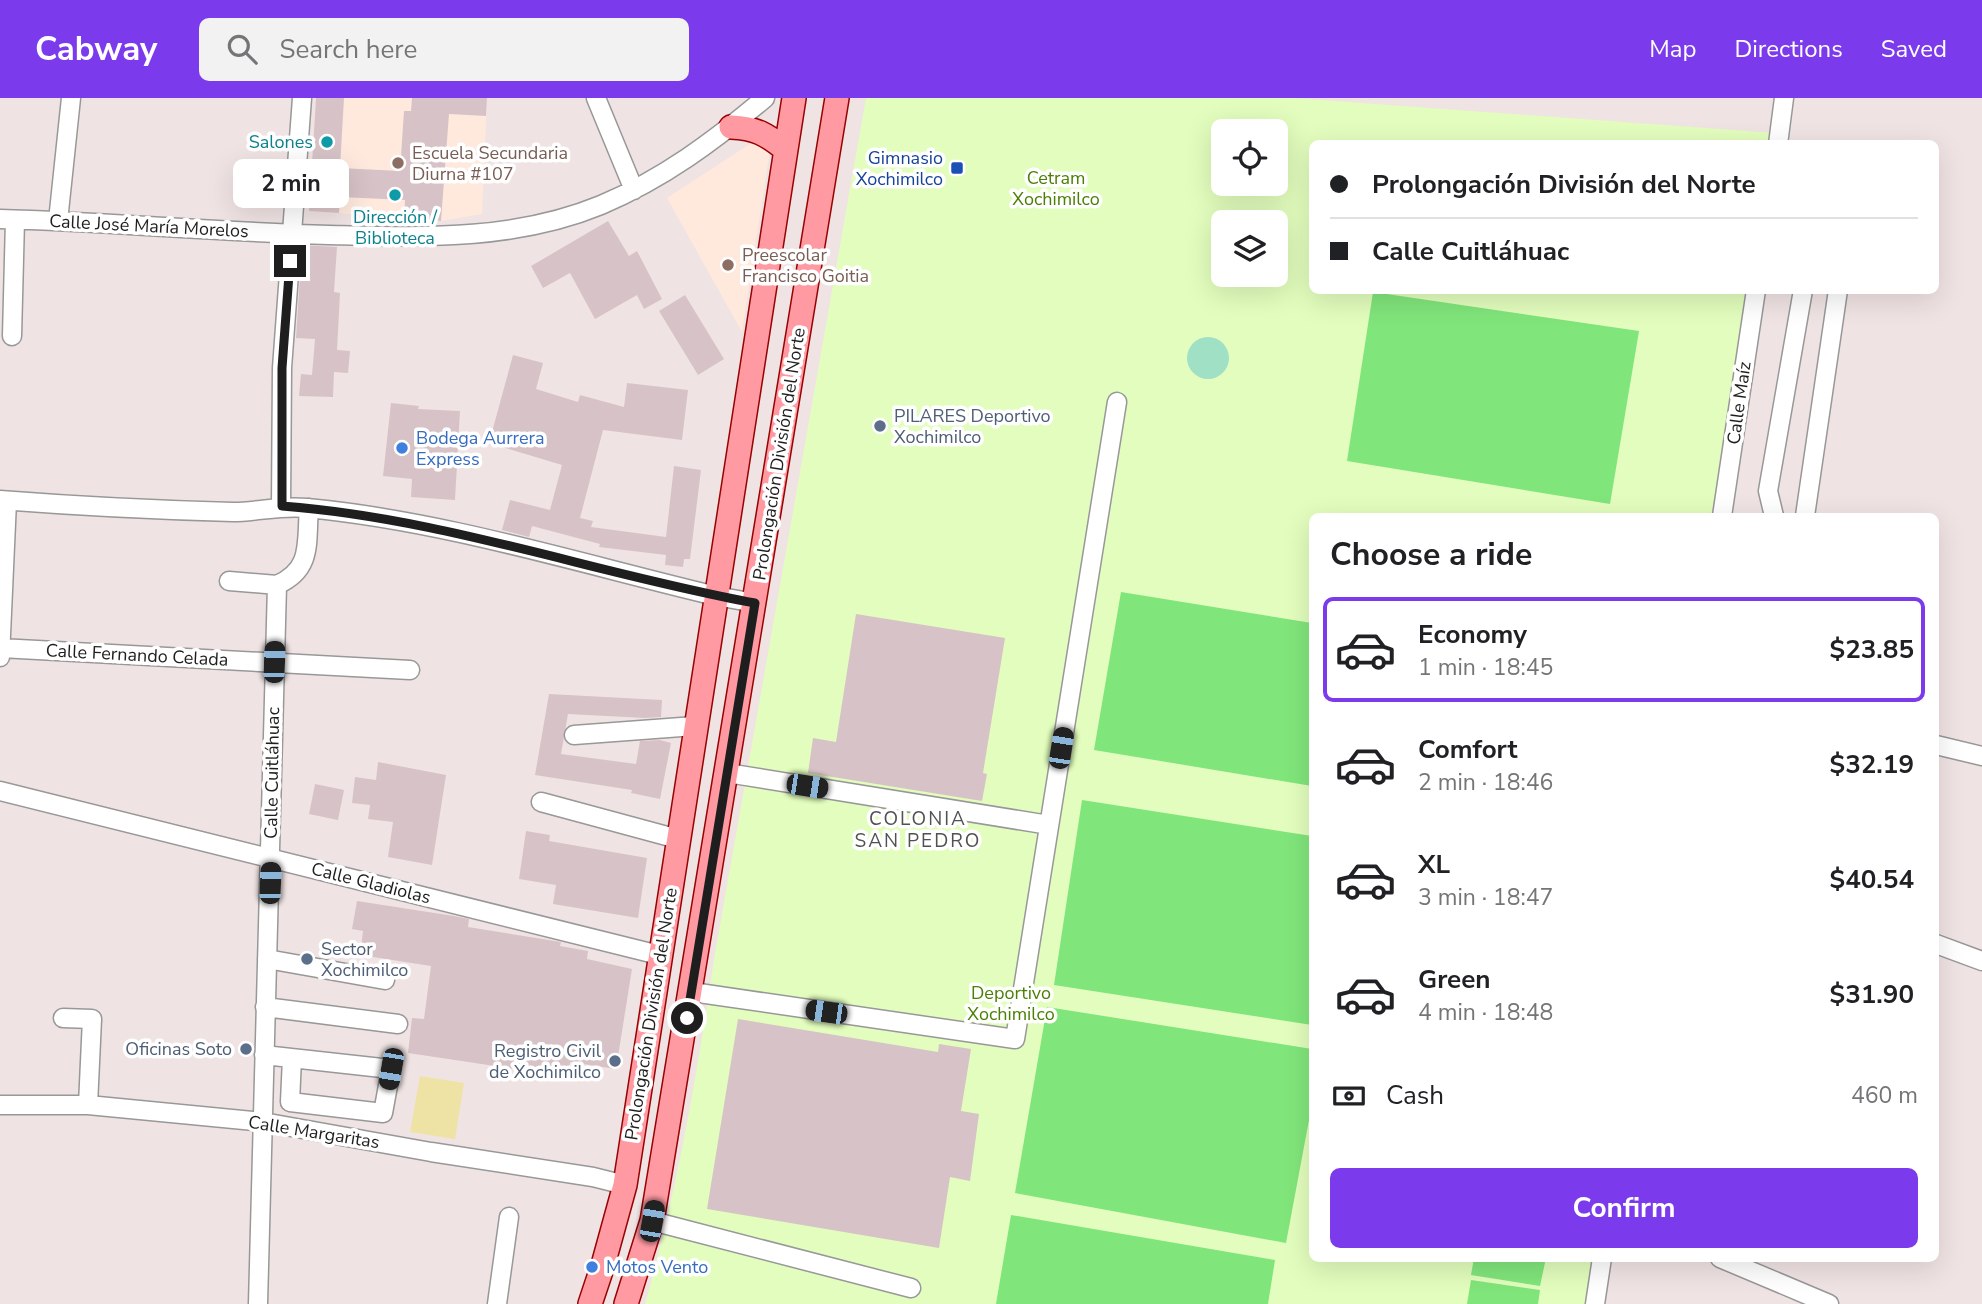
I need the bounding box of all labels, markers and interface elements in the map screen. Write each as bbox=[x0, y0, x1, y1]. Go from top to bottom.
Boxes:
search box bbox=[199, 18, 689, 81]
text: Cabway bbox=[35, 27, 157, 72]
icon: search bbox=[223, 30, 261, 68]
text: Search here bbox=[279, 32, 417, 67]
text: Map bbox=[1649, 33, 1696, 65]
text: Directions bbox=[1734, 33, 1843, 65]
text: Saved bbox=[1881, 33, 1947, 65]
map controls bbox=[1211, 119, 1288, 287]
button: locate bbox=[1211, 119, 1288, 196]
place label: Salones bbox=[249, 130, 313, 154]
marker: Salones bbox=[319, 134, 335, 150]
place label: Escuela Secundaria Diurna #107 bbox=[412, 141, 568, 186]
place label: Gimnasio Xochimilco bbox=[856, 146, 943, 191]
marker: Escuela Secundaria Diurna #107 bbox=[390, 155, 406, 171]
callout: 2 min bbox=[232, 159, 348, 208]
marker: Gimnasio Xochimilco bbox=[949, 160, 965, 176]
park label: Cetram Xochimilco bbox=[1012, 166, 1100, 211]
text: Prolongación División del Norte bbox=[1372, 167, 1756, 202]
text: 2 min bbox=[261, 168, 321, 199]
marker: Dirección / Biblioteca bbox=[387, 187, 403, 203]
place label: Dirección / Biblioteca bbox=[353, 205, 438, 250]
street label: Calle José María Morelos bbox=[49, 209, 249, 243]
button: layers bbox=[1211, 210, 1288, 287]
text: Calle Cuitláhuac bbox=[1372, 234, 1569, 269]
place label: Preescolar Francisco Goitia bbox=[742, 243, 869, 288]
route end bbox=[274, 245, 306, 277]
marker: Preescolar Francisco Goitia bbox=[720, 257, 736, 273]
street label: Prolongación División del Norte bbox=[747, 326, 811, 582]
street label: Calle Maíz bbox=[1721, 360, 1757, 446]
place label: PILARES Deportivo Xochimilco bbox=[894, 404, 1051, 449]
marker: PILARES Deportivo Xochimilco bbox=[872, 418, 888, 434]
place label: Bodega Aurrera Express bbox=[416, 426, 544, 471]
marker: Bodega Aurrera Express bbox=[394, 440, 410, 456]
text: Choose a ride bbox=[1330, 533, 1532, 576]
text: Economy bbox=[1418, 617, 1527, 652]
icon: car bbox=[1334, 618, 1397, 681]
text: $23.85 bbox=[1830, 632, 1914, 667]
street label: Calle Fernando Celada bbox=[45, 638, 229, 672]
car bbox=[263, 641, 286, 683]
text: 1 min · 18:45 bbox=[1418, 652, 1553, 683]
street label: Calle Cuitláhuac bbox=[259, 707, 285, 839]
car bbox=[1048, 726, 1075, 770]
text: Comfort bbox=[1418, 732, 1518, 767]
icon: car bbox=[1334, 733, 1397, 796]
text: $32.19 bbox=[1830, 747, 1914, 782]
text: 2 min · 18:46 bbox=[1418, 767, 1553, 798]
car bbox=[785, 772, 830, 800]
district label: COLONIA SAN PEDRO bbox=[855, 806, 981, 854]
text: XL bbox=[1418, 847, 1450, 882]
icon: car bbox=[1334, 848, 1397, 911]
street label: Calle Gladiolas bbox=[309, 857, 433, 909]
car bbox=[259, 862, 282, 904]
text: $40.54 bbox=[1830, 862, 1914, 897]
text: 3 min · 18:47 bbox=[1418, 882, 1553, 913]
street label: Prolongación División del Norte bbox=[619, 886, 683, 1142]
place label: Sector Xochimilco bbox=[321, 937, 408, 982]
marker: Sector Xochimilco bbox=[299, 951, 315, 967]
text: Green bbox=[1418, 962, 1491, 997]
icon: car bbox=[1334, 963, 1397, 1026]
text: $31.90 bbox=[1830, 977, 1914, 1012]
park label: Deportivo Xochimilco bbox=[967, 981, 1055, 1026]
text: 4 min · 18:48 bbox=[1418, 997, 1553, 1028]
car bbox=[804, 999, 849, 1025]
route start bbox=[671, 1002, 703, 1034]
place label: Oficinas Soto bbox=[125, 1037, 232, 1061]
place label: Registro Civil de Xochimilco bbox=[489, 1039, 602, 1084]
marker: Oficinas Soto bbox=[238, 1041, 254, 1057]
car bbox=[378, 1046, 405, 1092]
marker: Registro Civil de Xochimilco bbox=[607, 1053, 623, 1069]
icon: cash bbox=[1330, 1077, 1368, 1115]
text: Cash bbox=[1386, 1078, 1444, 1113]
text: 460 m bbox=[1851, 1080, 1918, 1111]
street label: Calle Margaritas bbox=[247, 1110, 381, 1154]
button: Confirm bbox=[1330, 1168, 1918, 1248]
car bbox=[639, 1198, 666, 1244]
place label: Motos Vento bbox=[606, 1255, 708, 1279]
marker: Motos Vento bbox=[584, 1259, 600, 1275]

